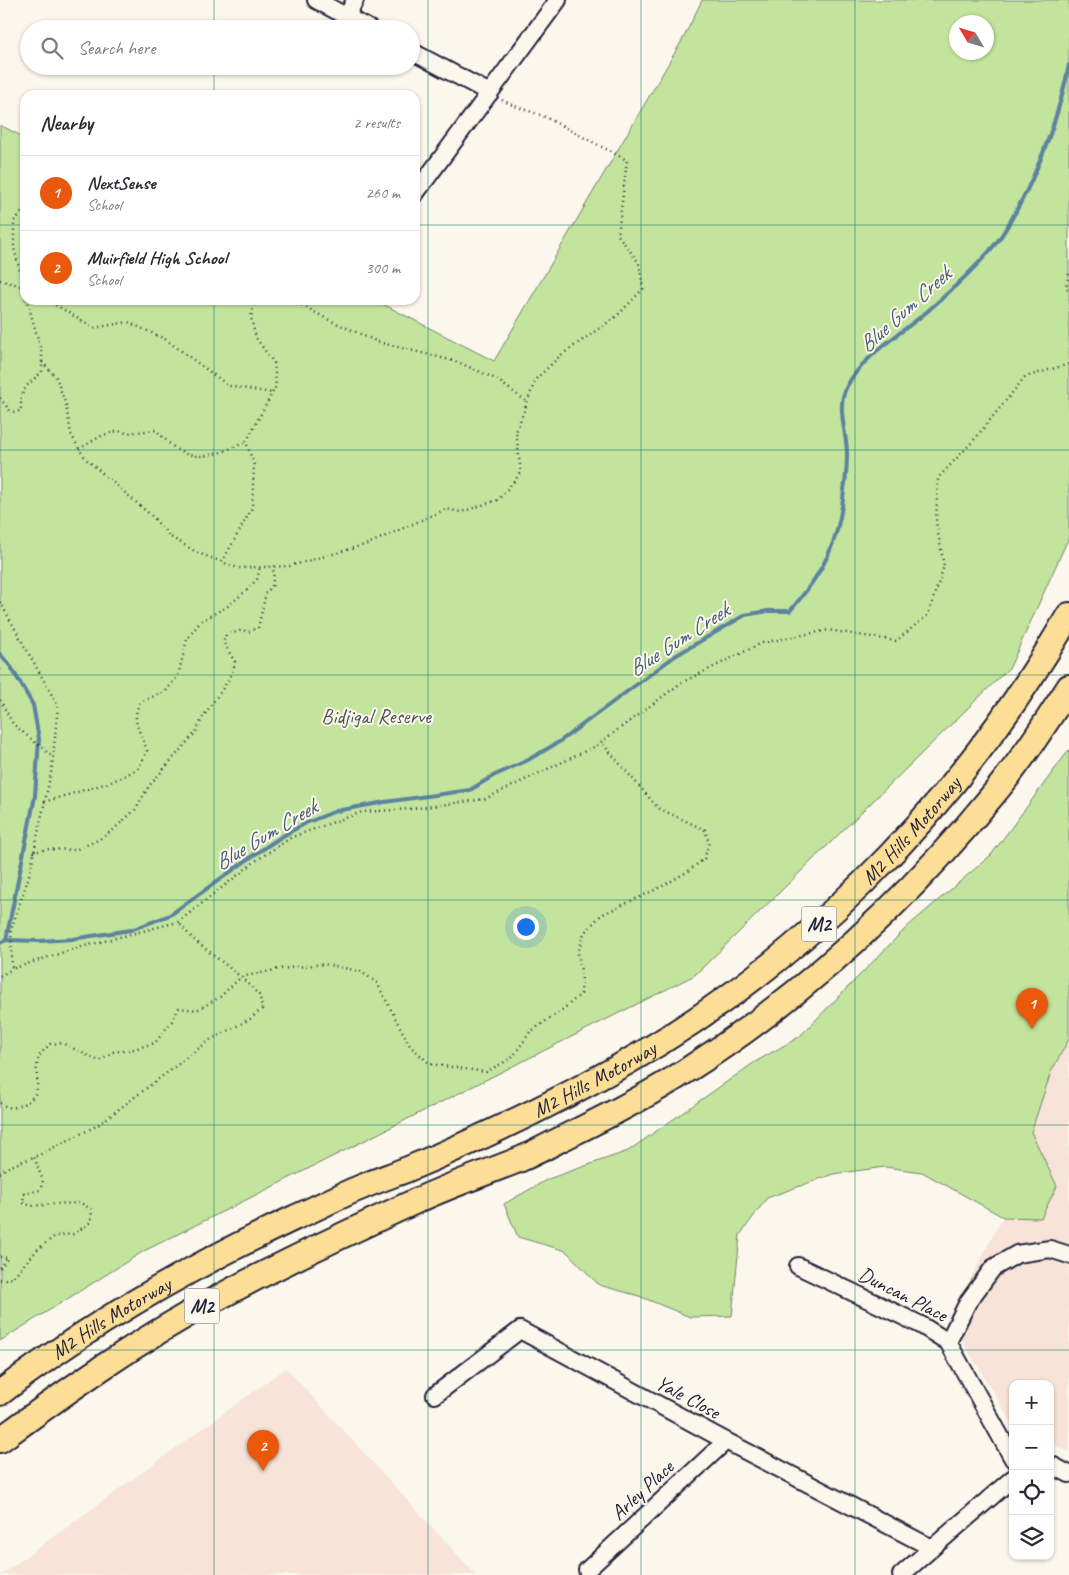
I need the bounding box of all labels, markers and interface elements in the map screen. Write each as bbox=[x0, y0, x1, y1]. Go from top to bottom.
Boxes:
north arrow bbox=[949, 15, 994, 60]
search box bbox=[20, 20, 420, 75]
icon: search bbox=[38, 34, 66, 62]
text: Search here bbox=[78, 36, 155, 60]
text: Nearby bbox=[40, 110, 93, 136]
text: 2 results bbox=[353, 113, 400, 133]
text: NextSense bbox=[87, 171, 156, 195]
text: 1 bbox=[52, 183, 60, 203]
text: 260 m bbox=[366, 183, 400, 203]
text: School bbox=[87, 195, 121, 215]
text: Muirfield High School bbox=[87, 246, 227, 270]
text: 2 bbox=[52, 258, 60, 278]
text: 300 m bbox=[366, 258, 400, 278]
water label: Blue Gum Creek bbox=[853, 258, 960, 359]
text: School bbox=[87, 270, 121, 290]
water label: Blue Gum Creek bbox=[623, 595, 738, 683]
park label: Bidjigal Reserve bbox=[321, 703, 432, 729]
street label: M2 Hills Motorway bbox=[856, 770, 967, 890]
water label: Blue Gum Creek bbox=[209, 791, 325, 876]
road number: M2 bbox=[802, 906, 836, 942]
your location bbox=[513, 914, 539, 940]
pin: 1 bbox=[1016, 988, 1048, 1029]
street label: M2 Hills Motorway bbox=[529, 1034, 662, 1123]
street label: Duncan Place bbox=[854, 1261, 954, 1328]
street label: M2 Hills Motorway bbox=[46, 1270, 177, 1365]
road number: M2 bbox=[184, 1288, 220, 1324]
street label: Yale Close bbox=[652, 1369, 726, 1426]
map controls bbox=[1009, 1380, 1054, 1560]
button: + bbox=[1009, 1380, 1054, 1425]
button: − bbox=[1009, 1425, 1054, 1470]
pin: 2 bbox=[247, 1430, 279, 1471]
street label: Arley Place bbox=[605, 1454, 680, 1526]
button: locate bbox=[1009, 1470, 1054, 1515]
button: layers bbox=[1009, 1515, 1054, 1560]

